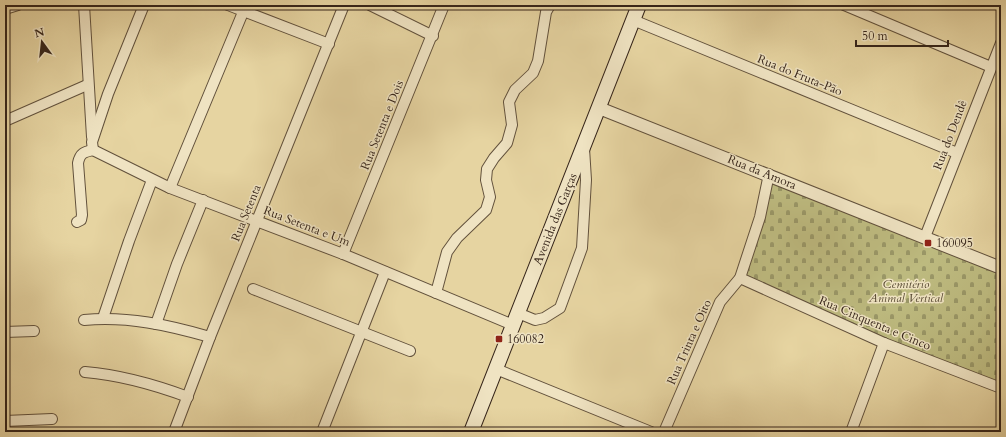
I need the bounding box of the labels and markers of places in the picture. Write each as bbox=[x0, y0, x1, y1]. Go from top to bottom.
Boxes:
place label: 160095 bbox=[936, 235, 973, 251]
marker: 160095 bbox=[923, 238, 933, 248]
place label: 160082 bbox=[507, 331, 544, 347]
marker: 160082 bbox=[494, 334, 504, 344]

